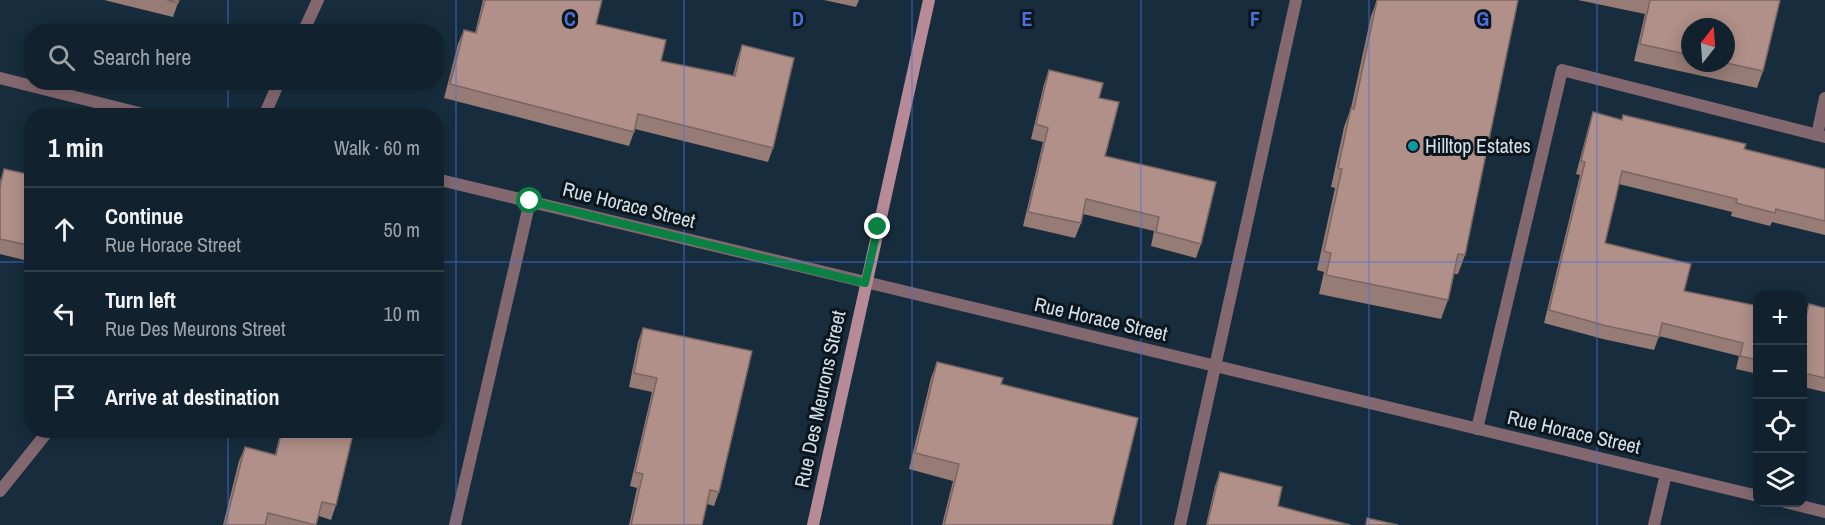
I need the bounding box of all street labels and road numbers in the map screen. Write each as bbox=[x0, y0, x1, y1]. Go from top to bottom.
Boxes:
street label: Rue Horace Street bbox=[560, 175, 699, 234]
street label: Rue Horace Street bbox=[1032, 290, 1171, 347]
street label: Rue Des Meurons Street bbox=[788, 307, 852, 490]
street label: Rue Horace Street bbox=[1505, 403, 1644, 460]

